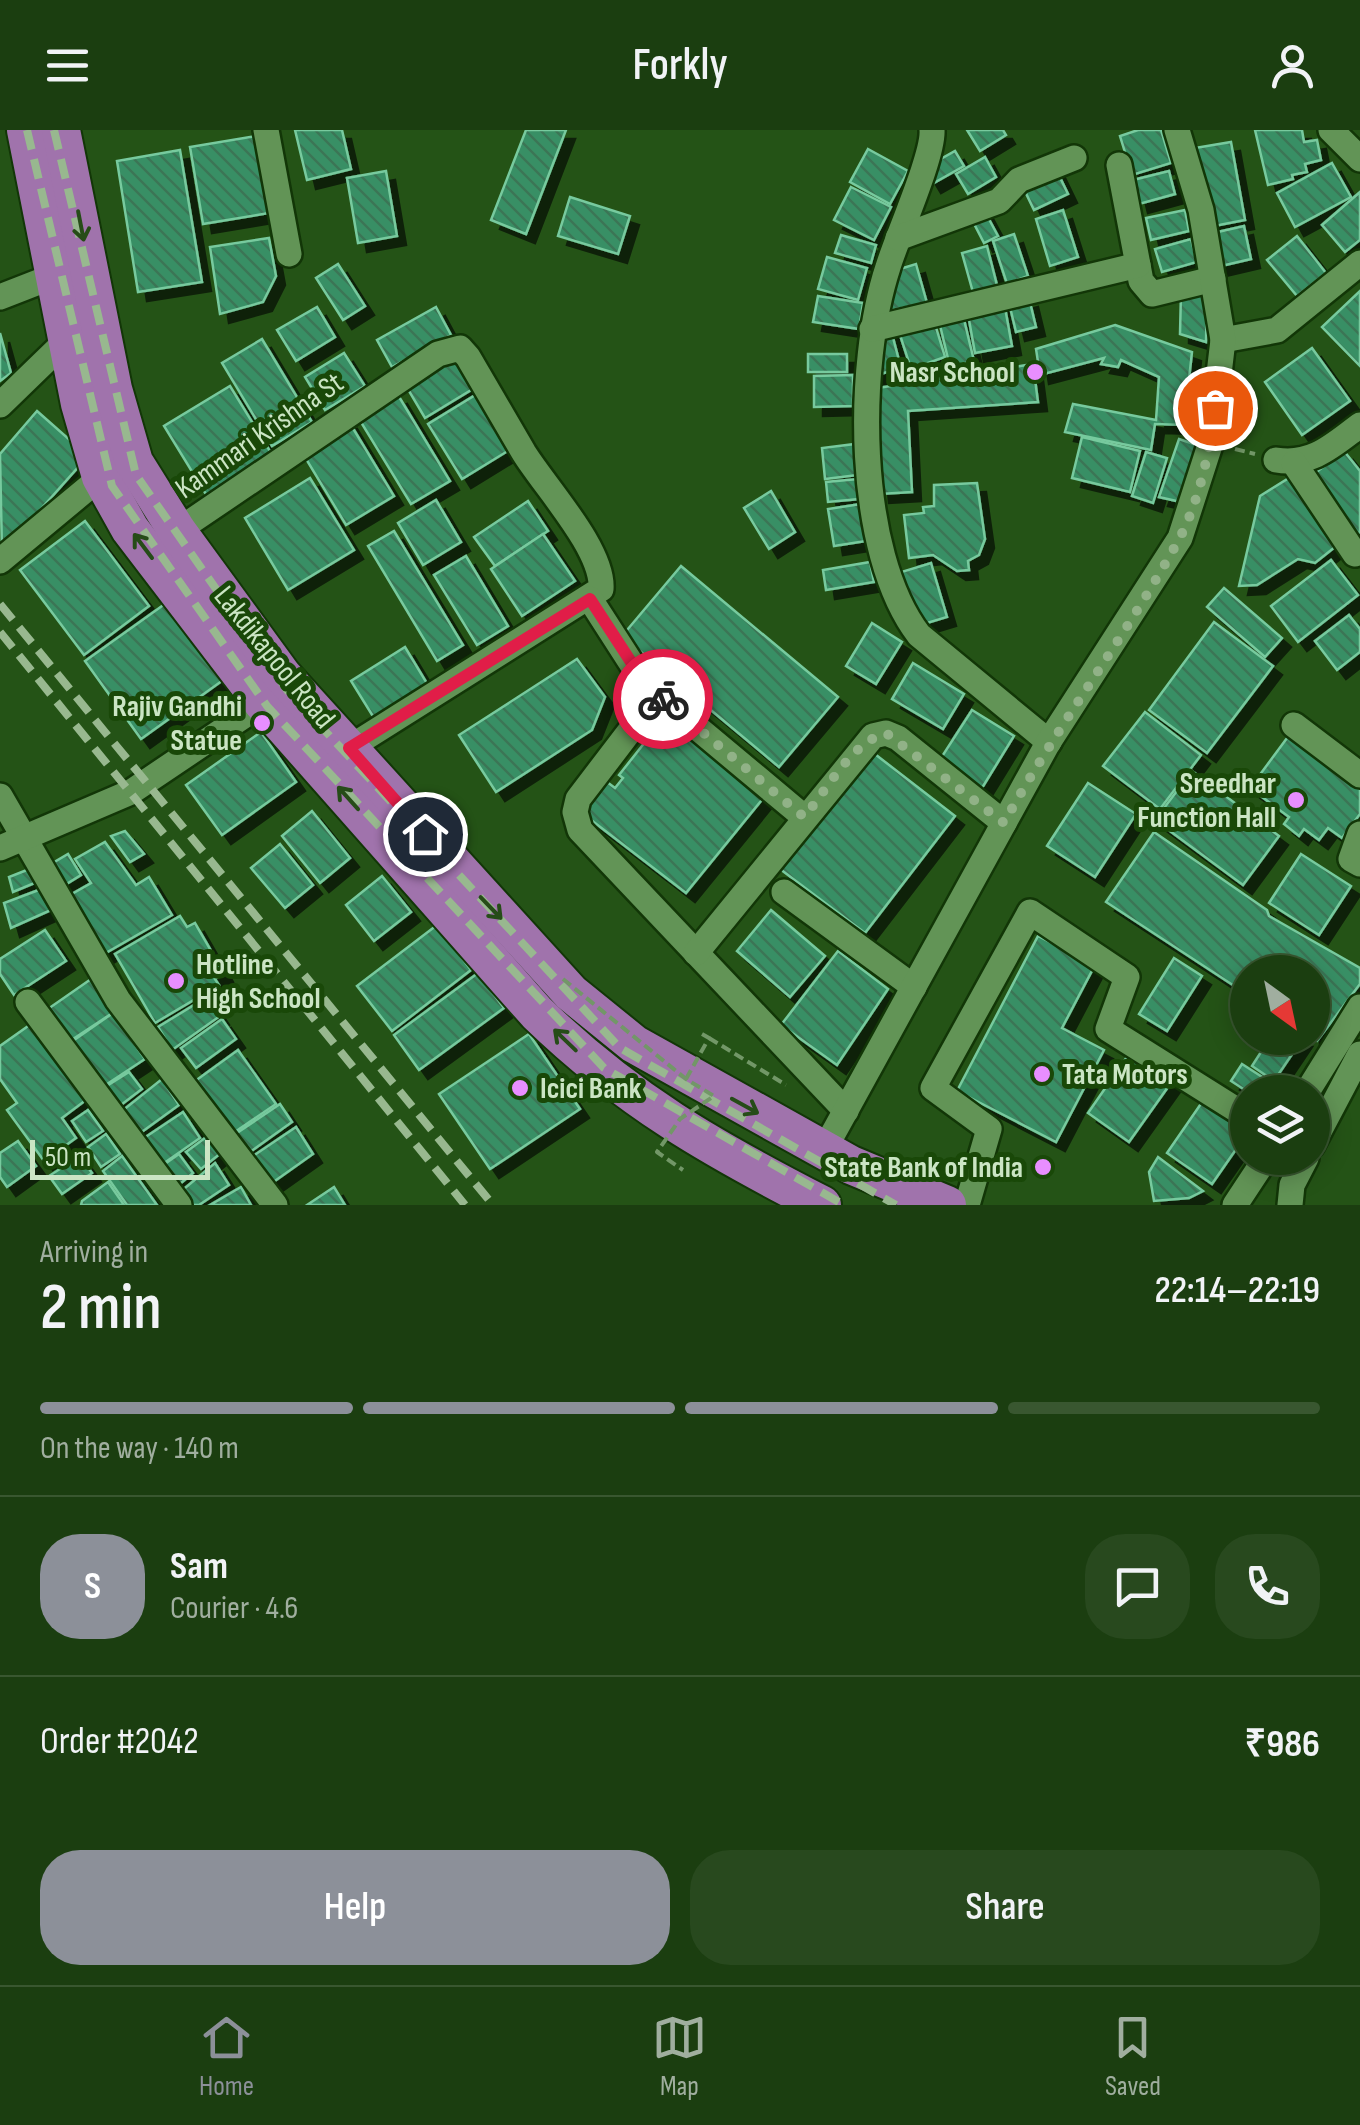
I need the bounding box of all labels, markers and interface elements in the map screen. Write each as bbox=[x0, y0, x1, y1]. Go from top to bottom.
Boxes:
icon: menu bbox=[40, 38, 95, 93]
text: Forkly bbox=[632, 38, 728, 93]
icon: person bbox=[1265, 38, 1320, 93]
one-way arrow bbox=[72, 209, 91, 241]
place label: Nasr School bbox=[889, 355, 1015, 391]
marker: Nasr School bbox=[1024, 361, 1046, 383]
street label: Kammari Krishna St bbox=[169, 365, 350, 507]
pin bbox=[1173, 366, 1258, 451]
icon: bag bbox=[1188, 381, 1243, 436]
one-way arrow bbox=[133, 533, 154, 560]
street label: Lakdikapool Road bbox=[206, 579, 342, 736]
courier bbox=[613, 649, 713, 749]
icon: bike bbox=[636, 672, 691, 727]
place label: Rajiv Gandhi Statue bbox=[112, 689, 242, 759]
marker: Rajiv Gandhi Statue bbox=[251, 712, 273, 734]
place label: Sreedhar Function Hall bbox=[1137, 766, 1276, 836]
one-way arrow bbox=[337, 786, 360, 811]
marker: Sreedhar Function Hall bbox=[1285, 789, 1307, 811]
pin bbox=[383, 792, 468, 877]
icon: home bbox=[398, 807, 453, 862]
one-way arrow bbox=[479, 895, 502, 920]
place label: Hotline High School bbox=[196, 947, 321, 1017]
north arrow bbox=[1230, 955, 1330, 1055]
map controls bbox=[1230, 955, 1330, 1175]
marker: Hotline High School bbox=[165, 970, 187, 992]
one-way arrow bbox=[553, 1028, 577, 1052]
place label: Tata Motors bbox=[1062, 1057, 1188, 1093]
marker: Tata Motors bbox=[1031, 1063, 1053, 1085]
place label: Icici Bank bbox=[540, 1071, 642, 1107]
button: layers bbox=[1230, 1075, 1330, 1175]
marker: Icici Bank bbox=[509, 1077, 531, 1099]
one-way arrow bbox=[730, 1096, 759, 1116]
scale bar bbox=[30, 1135, 210, 1180]
text: 50 m bbox=[45, 1141, 91, 1174]
place label: State Bank of India bbox=[824, 1150, 1023, 1186]
marker: State Bank of India bbox=[1032, 1156, 1054, 1178]
text: Arriving in bbox=[40, 1233, 148, 1272]
text: 22:14–22:19 bbox=[1154, 1268, 1320, 1313]
text: 2 min bbox=[40, 1270, 162, 1348]
text: On the way · 140 m bbox=[40, 1429, 239, 1468]
button: chat bbox=[1085, 1534, 1190, 1639]
button: phone bbox=[1215, 1534, 1320, 1639]
text: Sam bbox=[170, 1544, 228, 1589]
text: S bbox=[84, 1564, 101, 1609]
text: Courier · 4.6 bbox=[170, 1589, 298, 1628]
text: Order #2042 bbox=[40, 1719, 199, 1764]
text: ₹986 bbox=[1244, 1722, 1320, 1767]
button: Help bbox=[40, 1850, 670, 1965]
button: Share bbox=[690, 1850, 1320, 1965]
tab: Home bbox=[199, 2010, 254, 2103]
tab: Map bbox=[652, 2010, 707, 2103]
tab: Saved bbox=[1105, 2010, 1161, 2103]

